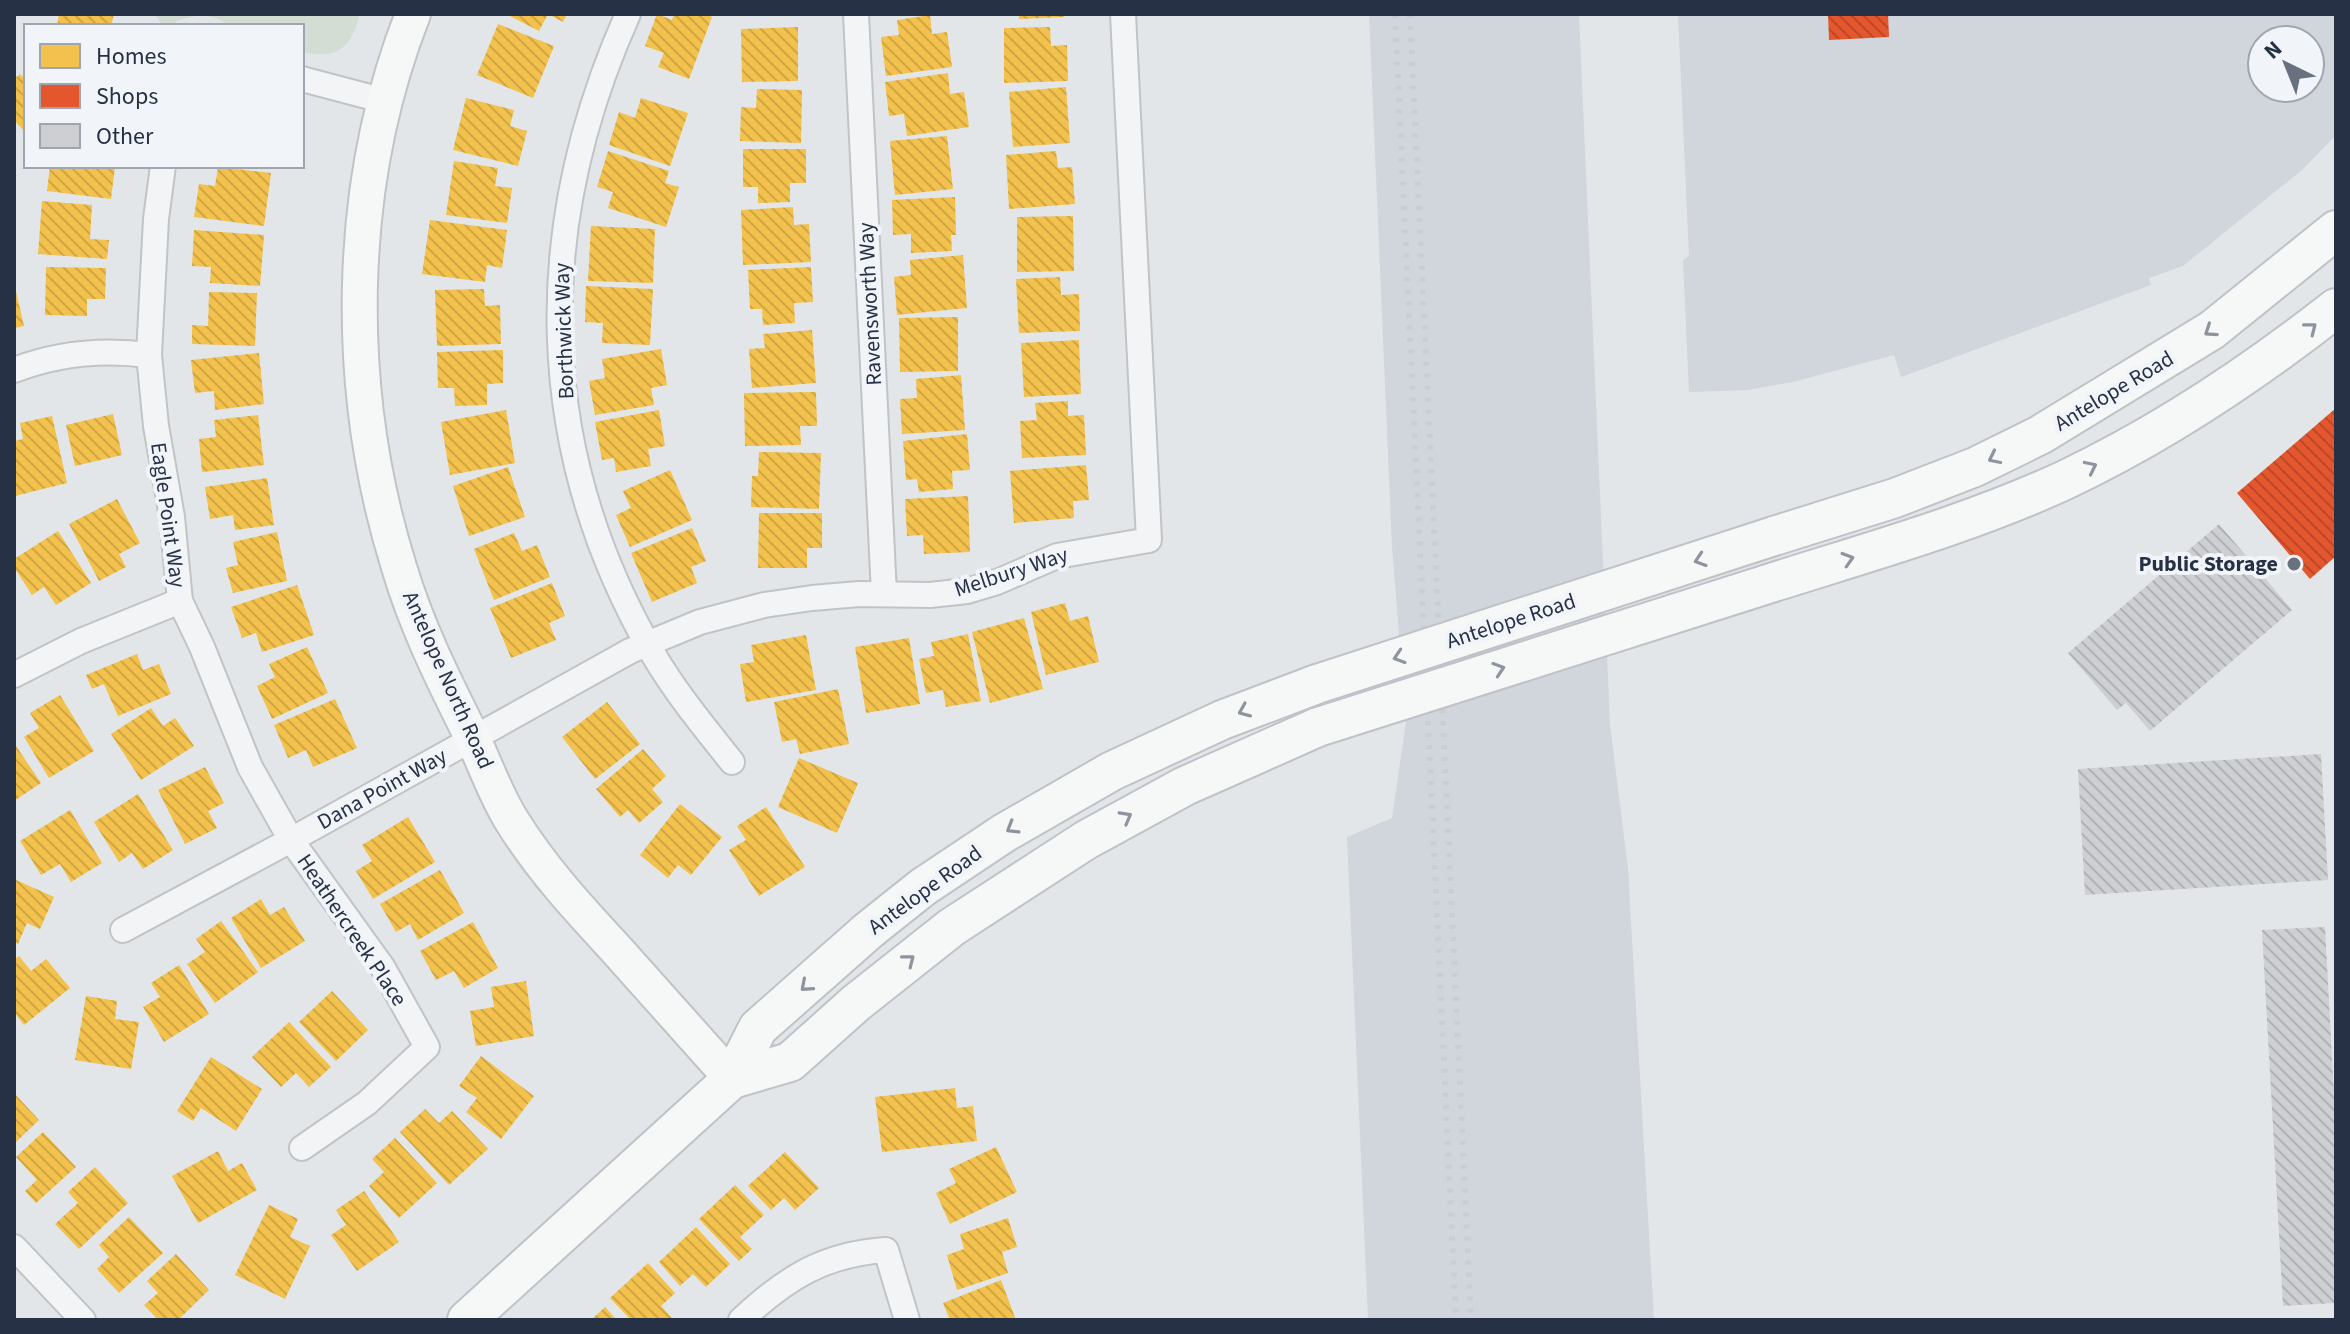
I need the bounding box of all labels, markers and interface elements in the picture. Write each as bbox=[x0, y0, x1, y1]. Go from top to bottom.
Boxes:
legend bbox=[24, 24, 304, 168]
north arrow bbox=[2246, 24, 2326, 104]
text: N bbox=[2257, 33, 2289, 67]
text: Homes bbox=[96, 39, 167, 74]
text: Shops bbox=[96, 79, 158, 114]
text: Other bbox=[96, 119, 154, 154]
street label: Ravensworth Way bbox=[850, 221, 890, 386]
street label: Borthwick Way bbox=[546, 261, 582, 400]
one-way arrow bbox=[2204, 321, 2218, 336]
one-way arrow bbox=[2301, 323, 2316, 338]
street label: Antelope Road bbox=[2048, 343, 2180, 439]
street label: Eagle Point Way bbox=[142, 440, 194, 590]
one-way arrow bbox=[1987, 448, 2002, 464]
one-way arrow bbox=[2083, 461, 2098, 477]
street label: Melbury Way bbox=[950, 538, 1073, 605]
place label: Public Storage bbox=[2138, 548, 2278, 580]
one-way arrow bbox=[1693, 551, 1707, 567]
one-way arrow bbox=[1841, 552, 1855, 568]
marker: Public Storage bbox=[2285, 555, 2303, 573]
street label: Antelope Road bbox=[1442, 585, 1580, 657]
street label: Antelope North Road bbox=[394, 586, 502, 774]
one-way arrow bbox=[1393, 648, 1407, 664]
one-way arrow bbox=[1491, 663, 1505, 679]
one-way arrow bbox=[1237, 701, 1252, 717]
street label: Dana Point Way bbox=[311, 740, 453, 838]
one-way arrow bbox=[1118, 811, 1132, 827]
one-way arrow bbox=[1006, 819, 1021, 834]
street label: Antelope Road bbox=[861, 838, 989, 942]
street label: Heathercreek Place bbox=[289, 847, 415, 1013]
one-way arrow bbox=[901, 955, 915, 969]
one-way arrow bbox=[801, 977, 816, 991]

